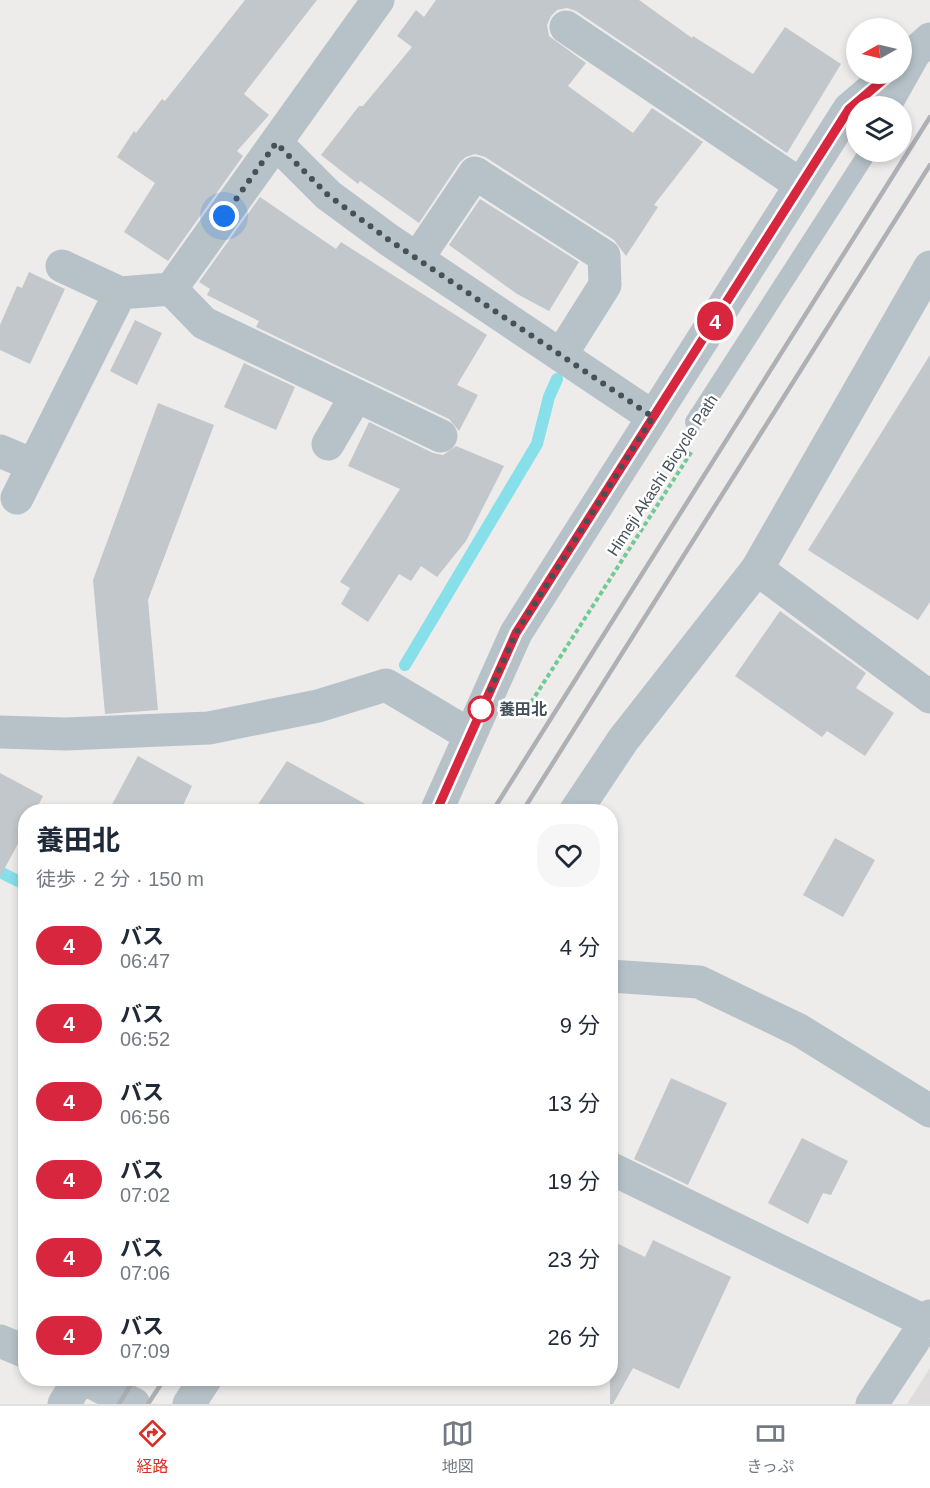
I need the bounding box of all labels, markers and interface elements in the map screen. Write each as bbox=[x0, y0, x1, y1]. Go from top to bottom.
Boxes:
north arrow bbox=[846, 18, 912, 84]
map controls bbox=[846, 18, 912, 162]
button: layers bbox=[846, 96, 912, 162]
your location bbox=[209, 201, 239, 231]
line badge: 4 bbox=[696, 302, 734, 340]
text: 4 bbox=[709, 310, 721, 333]
street label: Himeji Akashi Bicycle Path bbox=[604, 392, 721, 559]
marker: 養田北 bbox=[468, 696, 494, 722]
place label: 養田北 bbox=[499, 701, 547, 718]
button: heart bbox=[537, 824, 600, 887]
text: 養田北 bbox=[36, 825, 120, 856]
text: 徒歩 · 2 分 · 150 m bbox=[36, 868, 204, 890]
text: バス bbox=[120, 924, 164, 949]
text: 4 bbox=[63, 934, 75, 957]
text: 4 分 bbox=[560, 935, 600, 960]
text: 06:47 bbox=[120, 950, 170, 972]
text: バス bbox=[120, 1002, 164, 1027]
text: 4 bbox=[63, 1012, 75, 1035]
text: 9 分 bbox=[560, 1013, 600, 1038]
text: 06:52 bbox=[120, 1028, 170, 1050]
text: バス bbox=[120, 1080, 164, 1105]
text: 4 bbox=[63, 1090, 75, 1113]
text: 13 分 bbox=[547, 1091, 600, 1116]
text: 06:56 bbox=[120, 1106, 170, 1128]
text: バス bbox=[120, 1158, 164, 1183]
text: 4 bbox=[63, 1168, 75, 1191]
text: 19 分 bbox=[547, 1169, 600, 1194]
text: 07:02 bbox=[120, 1184, 170, 1206]
text: バス bbox=[120, 1236, 164, 1261]
text: 4 bbox=[63, 1246, 75, 1269]
text: 23 分 bbox=[547, 1247, 600, 1272]
text: 07:06 bbox=[120, 1262, 170, 1284]
text: バス bbox=[120, 1314, 164, 1339]
text: 4 bbox=[63, 1324, 75, 1347]
text: 26 分 bbox=[547, 1325, 600, 1350]
text: 07:09 bbox=[120, 1340, 170, 1362]
tab: 経路 bbox=[136, 1417, 169, 1477]
tab: 地図 bbox=[441, 1417, 474, 1477]
tab: きっぷ bbox=[747, 1417, 794, 1477]

